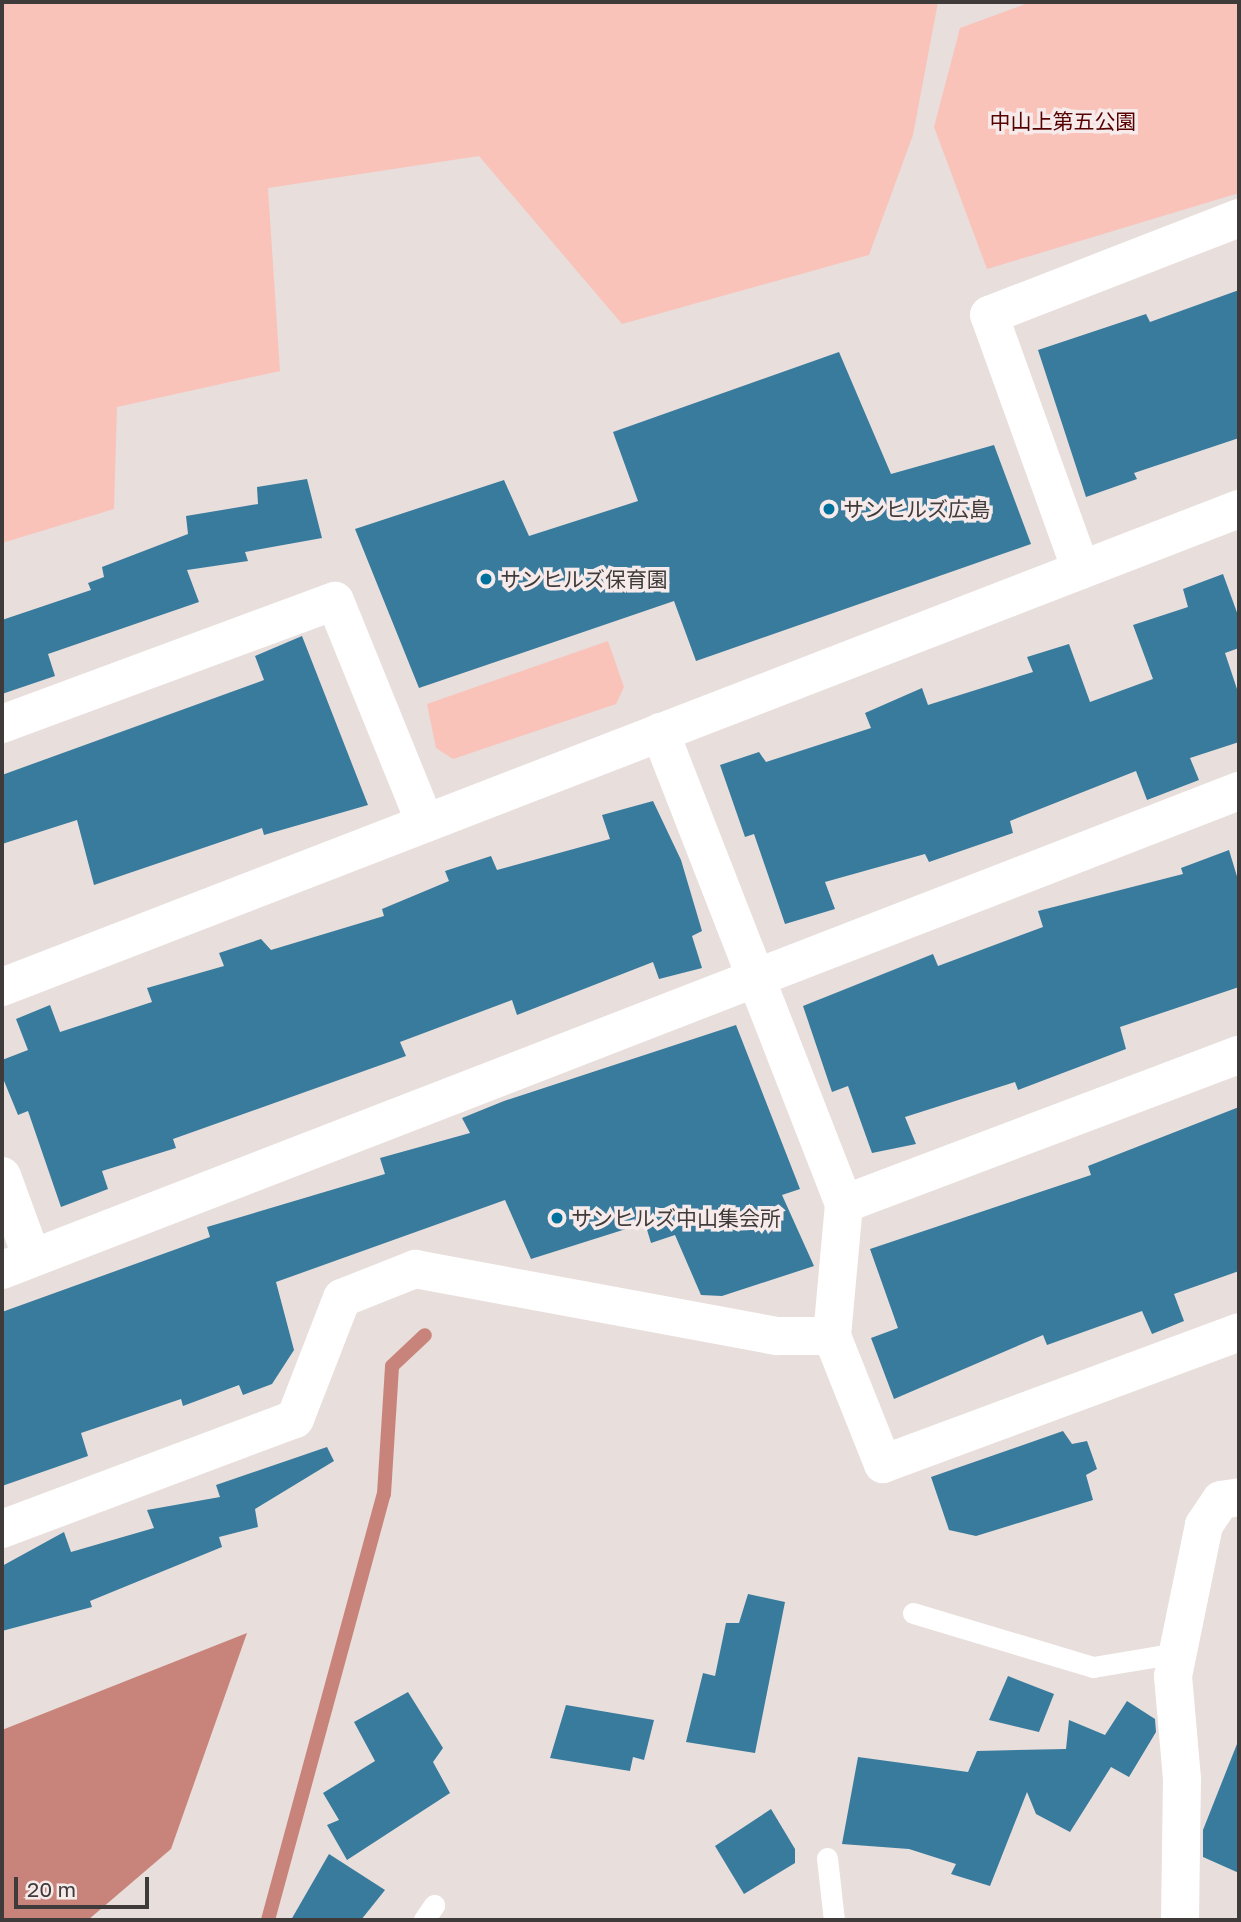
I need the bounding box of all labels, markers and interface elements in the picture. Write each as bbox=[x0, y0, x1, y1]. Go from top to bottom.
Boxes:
park label: 中山上第五公園 bbox=[990, 108, 1136, 134]
place label: サンヒルズ広島 bbox=[843, 496, 990, 522]
marker: サンヒルズ広島 bbox=[821, 501, 837, 517]
place label: サンヒルズ保育園 bbox=[500, 566, 668, 592]
marker: サンヒルズ保育園 bbox=[478, 571, 494, 587]
place label: サンヒルズ中山集会所 bbox=[571, 1205, 781, 1231]
marker: サンヒルズ中山集会所 bbox=[549, 1210, 565, 1226]
scale bar bbox=[18, 1862, 152, 1906]
text: 20 m bbox=[27, 1876, 76, 1902]

